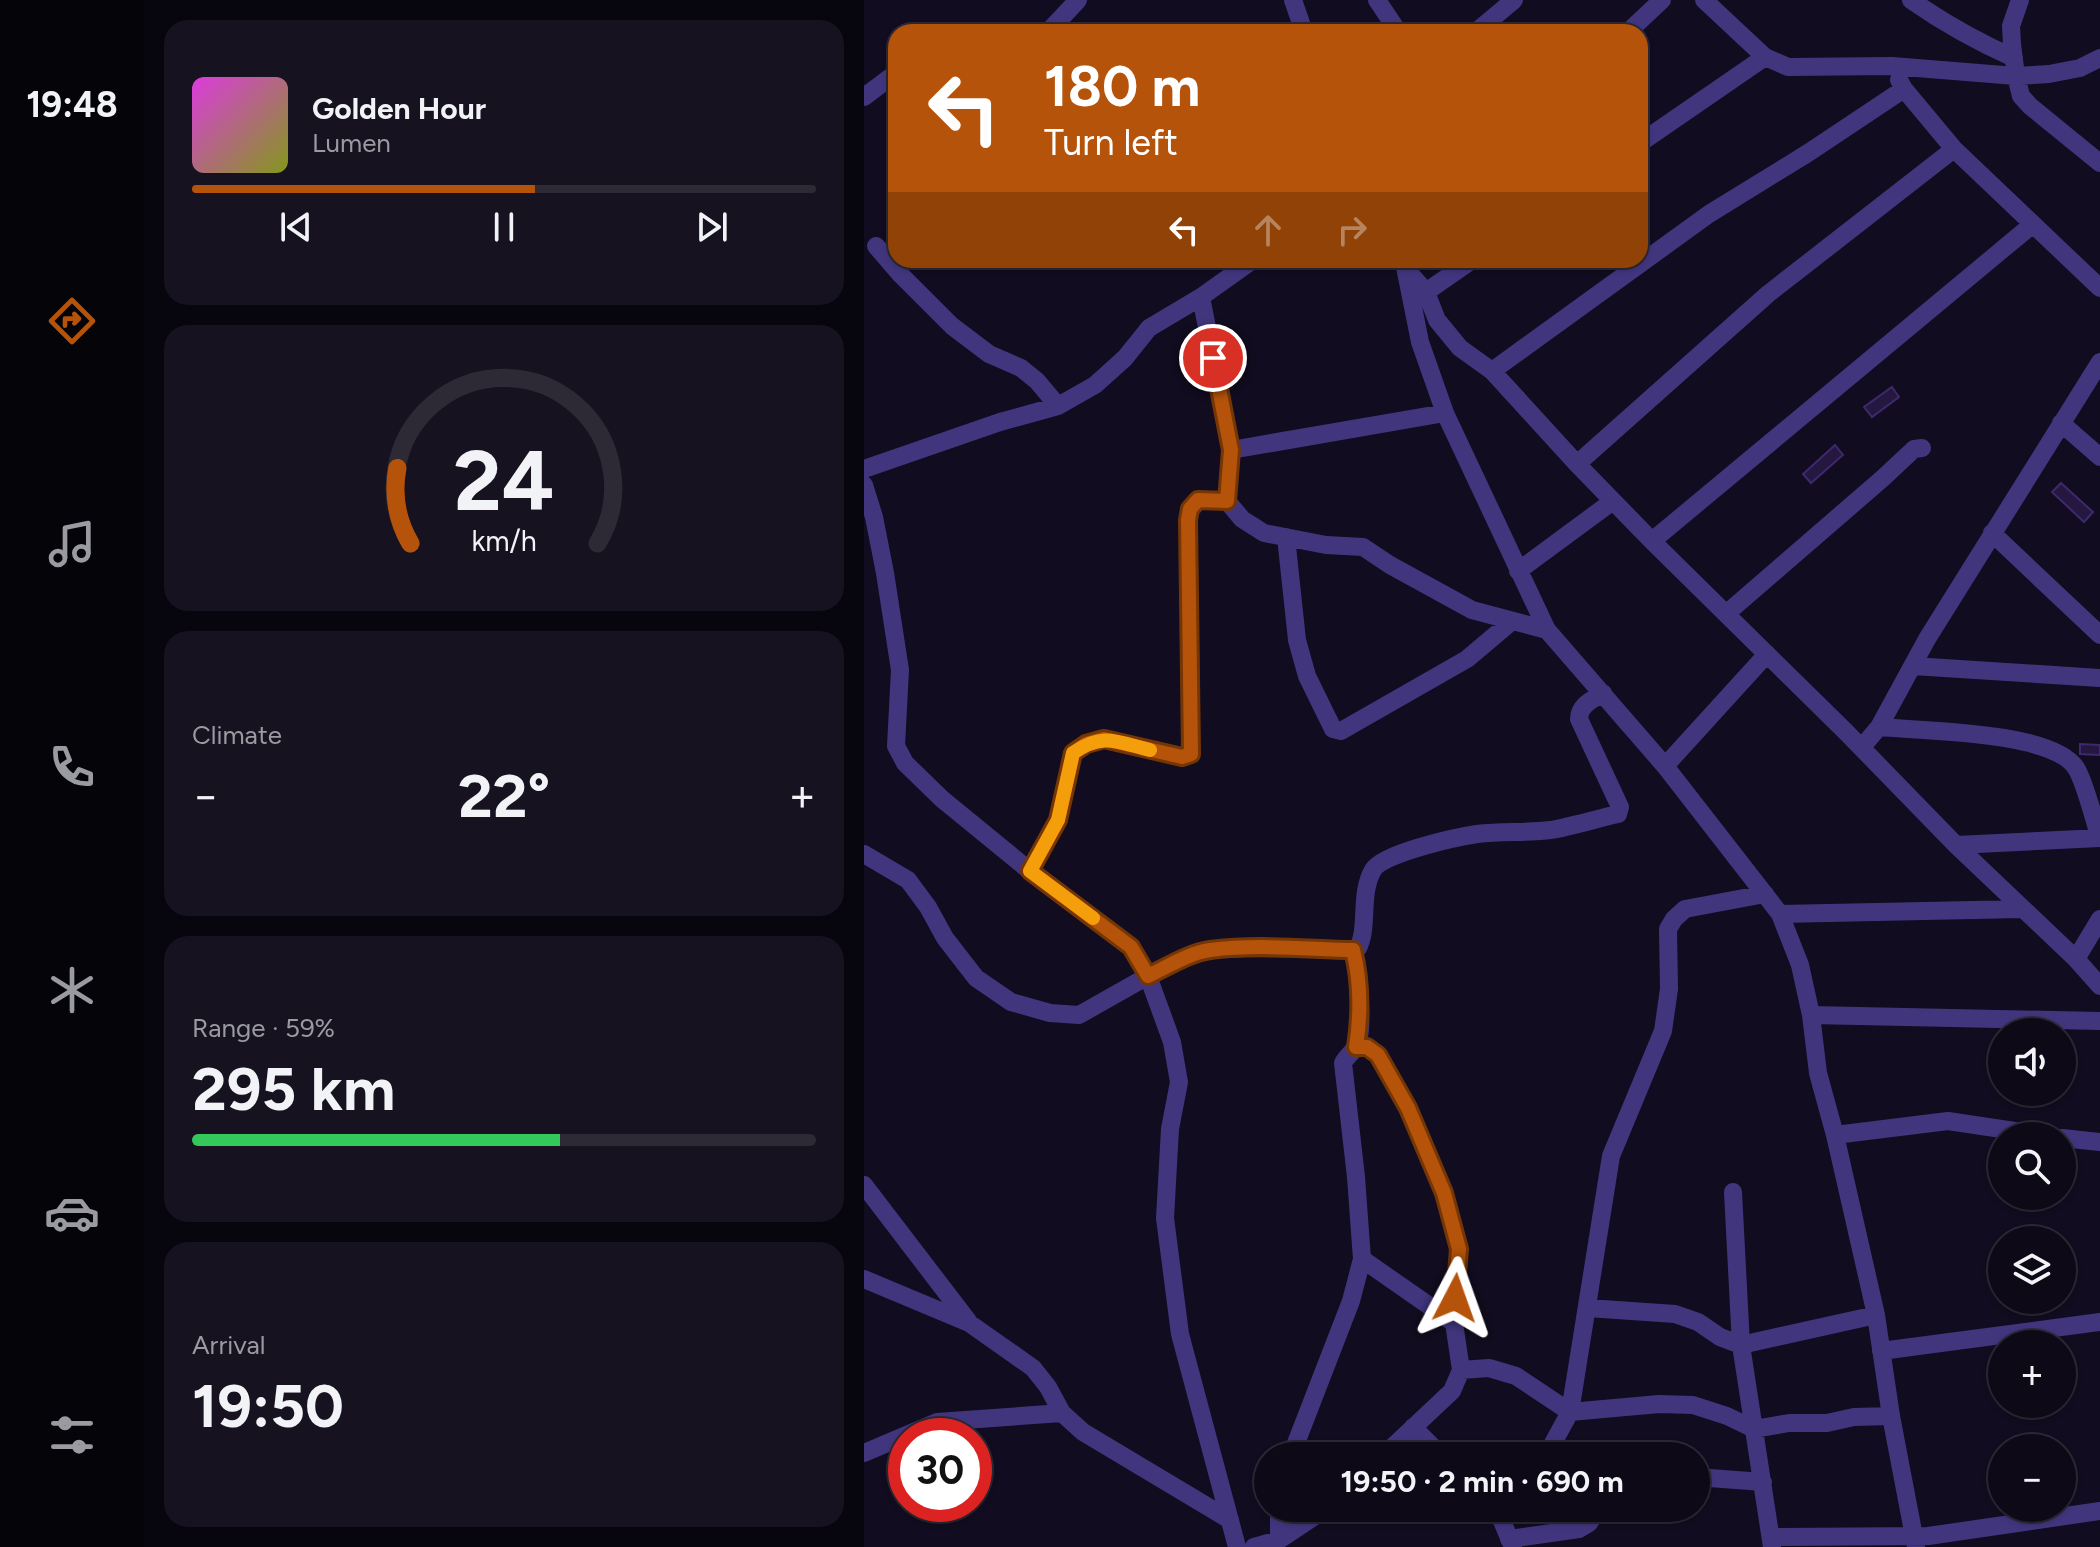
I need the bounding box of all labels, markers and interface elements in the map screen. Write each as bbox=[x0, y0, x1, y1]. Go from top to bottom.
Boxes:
text: 180 m bbox=[1044, 53, 1200, 120]
icon: left bbox=[912, 56, 1016, 160]
text: 19:48 bbox=[26, 83, 118, 126]
text: Golden Hour bbox=[312, 90, 486, 127]
text: Turn left bbox=[1044, 121, 1178, 164]
text: Lumen bbox=[312, 127, 391, 159]
icon: previous bbox=[274, 205, 318, 249]
icon: pause bbox=[482, 205, 526, 249]
icon: next bbox=[690, 205, 734, 249]
icon: left bbox=[1162, 208, 1206, 252]
icon: ahead bbox=[1246, 208, 1290, 252]
icon: right bbox=[1330, 208, 1374, 252]
icon: directions bbox=[44, 293, 100, 349]
pin bbox=[1179, 324, 1247, 392]
icon: arrive bbox=[1191, 336, 1235, 380]
text: 24 bbox=[454, 431, 554, 531]
icon: music bbox=[44, 516, 100, 572]
text: km/h bbox=[471, 524, 537, 558]
text: Climate bbox=[192, 719, 282, 751]
icon: phone bbox=[44, 739, 100, 795]
text: 22° bbox=[458, 760, 550, 832]
text: − bbox=[192, 769, 219, 822]
text: + bbox=[789, 769, 816, 822]
icon: climate bbox=[44, 962, 100, 1018]
text: Range · 59% bbox=[192, 1012, 335, 1044]
map controls bbox=[1988, 1018, 2076, 1522]
button: sound bbox=[1988, 1018, 2076, 1106]
text: 295 km bbox=[192, 1053, 395, 1125]
button: search bbox=[1988, 1122, 2076, 1210]
icon: car bbox=[44, 1185, 100, 1241]
button: layers bbox=[1988, 1226, 2076, 1314]
position arrow bbox=[1413, 1256, 1497, 1340]
text: Arrival bbox=[192, 1329, 265, 1361]
button: + bbox=[1988, 1330, 2076, 1418]
text: 19:50 bbox=[192, 1370, 344, 1442]
icon: filters bbox=[44, 1407, 100, 1463]
speed limit sign: 30 bbox=[888, 1418, 992, 1522]
button: − bbox=[1988, 1434, 2076, 1522]
text: 19:50 · 2 min · 690 m bbox=[1340, 1463, 1624, 1500]

